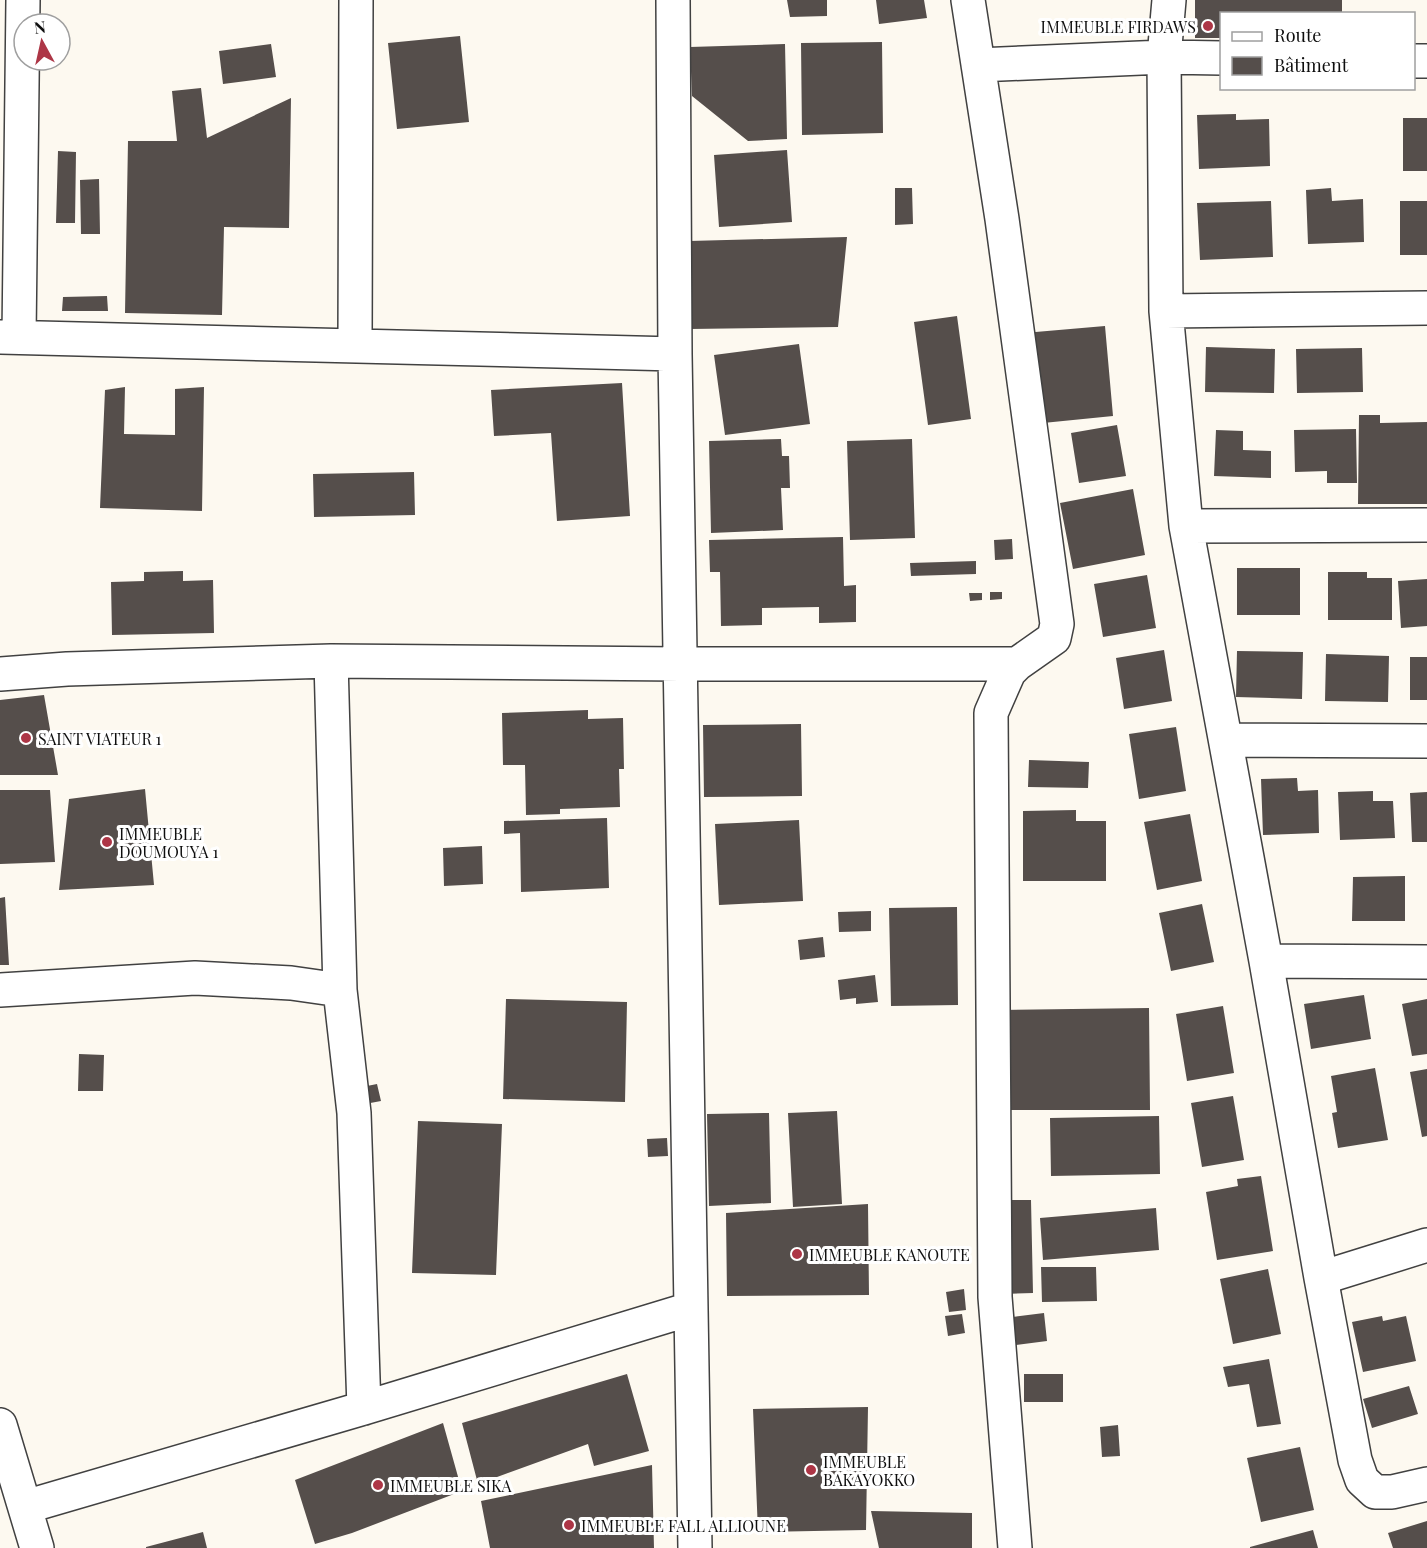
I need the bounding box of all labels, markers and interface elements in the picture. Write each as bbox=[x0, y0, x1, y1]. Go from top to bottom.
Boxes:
north arrow bbox=[12, 12, 72, 72]
legend bbox=[1220, 12, 1415, 90]
text: N bbox=[33, 15, 47, 38]
place label: IMMEUBLE FIRDAWS bbox=[1041, 16, 1196, 37]
marker: IMMEUBLE FIRDAWS bbox=[1201, 19, 1215, 33]
text: Route bbox=[1274, 23, 1321, 47]
text: Bâtiment bbox=[1274, 53, 1349, 77]
place label: SAINT VIATEUR 1 bbox=[38, 728, 162, 749]
marker: SAINT VIATEUR 1 bbox=[19, 731, 33, 745]
place label: IMMEUBLE DOUMOUYA 1 bbox=[119, 823, 218, 862]
marker: IMMEUBLE DOUMOUYA 1 bbox=[100, 835, 114, 849]
place label: IMMEUBLE KANOUTE bbox=[809, 1244, 970, 1265]
marker: IMMEUBLE KANOUTE bbox=[790, 1247, 804, 1261]
place label: IMMEUBLE BAKAYOKKO bbox=[823, 1451, 915, 1490]
marker: IMMEUBLE BAKAYOKKO bbox=[804, 1463, 818, 1477]
place label: IMMEUBLE SIKA bbox=[390, 1475, 512, 1496]
marker: IMMEUBLE SIKA bbox=[371, 1478, 385, 1492]
place label: IMMEUBLE FALL ALLIOUNE bbox=[581, 1515, 786, 1536]
marker: IMMEUBLE FALL ALLIOUNE bbox=[562, 1518, 576, 1532]

